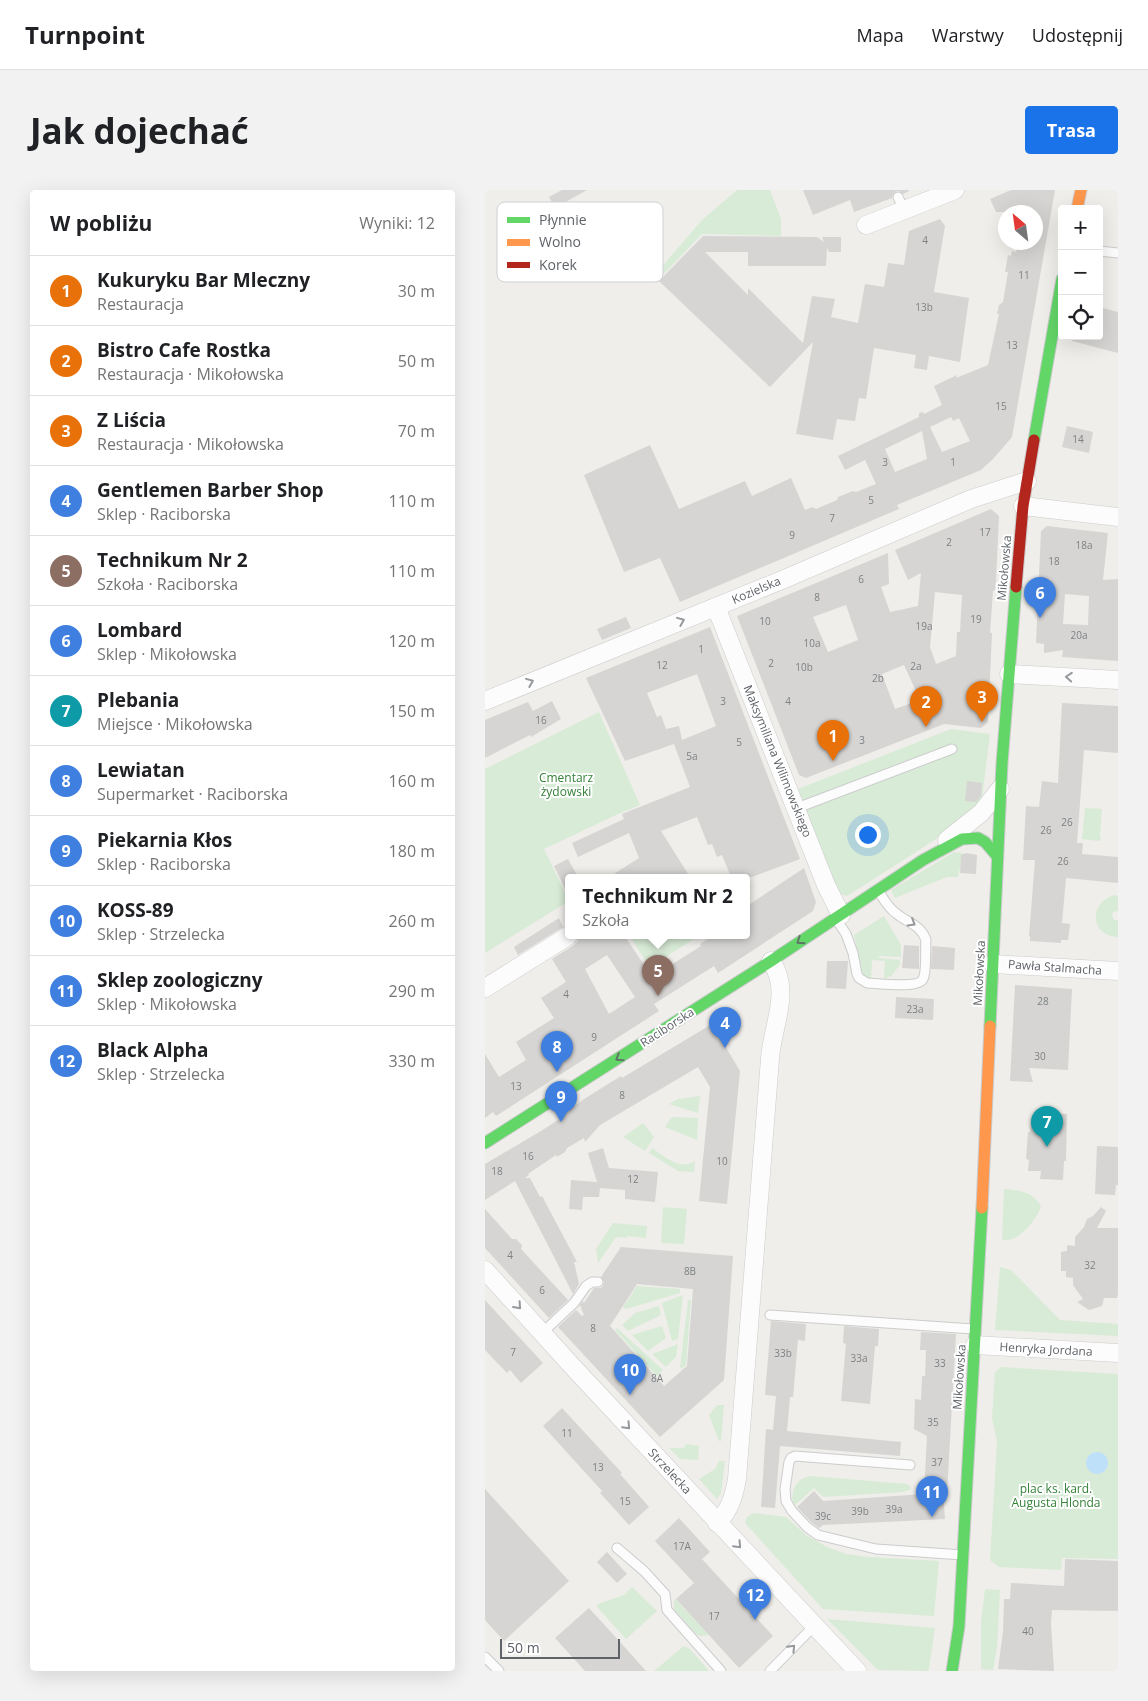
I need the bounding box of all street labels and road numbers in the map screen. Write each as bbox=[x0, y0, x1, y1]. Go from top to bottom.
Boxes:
street label: Mikołowska bbox=[993, 535, 1015, 601]
street label: Kozielska bbox=[729, 572, 783, 608]
street label: Maksymiliana Wilimowskiego bbox=[740, 682, 816, 840]
street label: Mikołowska bbox=[969, 940, 989, 1006]
street label: Pawła Stalmacha bbox=[1007, 955, 1103, 979]
street label: Raciborska bbox=[637, 1003, 697, 1051]
street label: Henryka Jordana bbox=[999, 1338, 1093, 1360]
street label: Mikołowska bbox=[948, 1344, 970, 1410]
street label: Strzelecka bbox=[644, 1444, 696, 1498]

